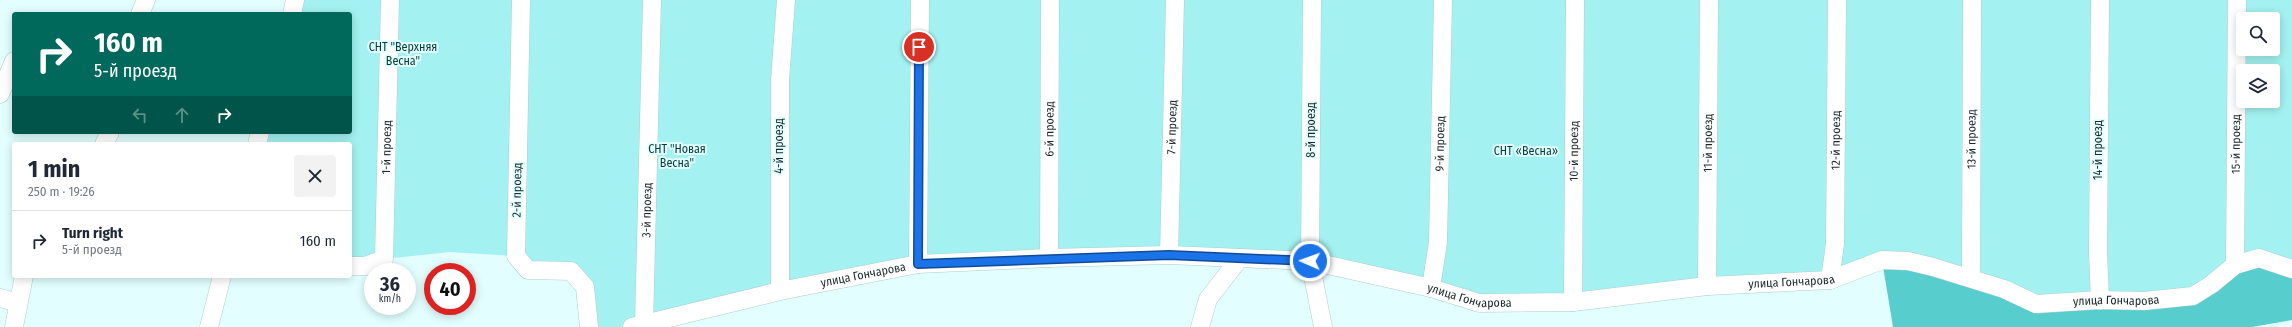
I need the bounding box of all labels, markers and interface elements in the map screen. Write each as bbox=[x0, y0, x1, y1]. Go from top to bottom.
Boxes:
map controls bbox=[2236, 12, 2280, 108]
button: search bbox=[2236, 12, 2280, 56]
text: 160 m bbox=[94, 26, 163, 59]
icon: right bbox=[28, 28, 80, 80]
pin bbox=[902, 30, 936, 64]
icon: arrive bbox=[908, 36, 930, 58]
park label: СНТ "Верхняя Весна" bbox=[369, 40, 437, 68]
text: 5-й проезд bbox=[94, 60, 177, 82]
button: layers bbox=[2236, 64, 2280, 108]
street label: 7-й проезд bbox=[1164, 100, 1180, 154]
street label: 6-й проезд bbox=[1042, 101, 1057, 157]
street label: 8-й проезд bbox=[1304, 102, 1318, 158]
icon: left bbox=[129, 104, 151, 126]
icon: ahead bbox=[171, 104, 193, 126]
icon: right bbox=[213, 104, 235, 126]
street label: 13-й проезд bbox=[1964, 109, 1979, 169]
street label: 12-й проезд bbox=[1829, 110, 1843, 170]
street label: 11-й проезд bbox=[1701, 113, 1715, 173]
street label: 15-й проезд bbox=[2229, 114, 2243, 174]
street label: 9-й проезд bbox=[1432, 116, 1448, 171]
street label: 4-й проезд bbox=[772, 118, 786, 174]
street label: 1-й проезд bbox=[379, 120, 394, 175]
street label: 14-й проезд bbox=[2091, 120, 2105, 180]
street label: 10-й проезд bbox=[1567, 121, 1581, 181]
park label: СНТ "Новая Весна" bbox=[648, 142, 706, 170]
park label: СНТ «Весна» bbox=[1494, 144, 1558, 158]
text: 1 min bbox=[28, 155, 80, 183]
button: close bbox=[294, 155, 336, 197]
street label: 2-й проезд bbox=[510, 162, 524, 218]
street label: 3-й проезд bbox=[639, 182, 655, 238]
text: 250 m · 19:26 bbox=[28, 184, 95, 199]
text: Turn right bbox=[62, 224, 123, 242]
icon: right bbox=[28, 230, 50, 252]
text: 160 m bbox=[300, 232, 336, 250]
position arrow bbox=[1289, 240, 1331, 282]
text: 5-й проезд bbox=[62, 242, 122, 257]
street label: улица Гончарова bbox=[819, 260, 907, 290]
speed limit sign: 40 bbox=[424, 263, 476, 315]
text: 36 bbox=[380, 272, 400, 296]
street label: улица Гончарова bbox=[1748, 272, 1837, 291]
street label: улица Гончарова bbox=[1426, 280, 1512, 310]
street label: улица Гончарова bbox=[2073, 292, 2160, 309]
text: km/h bbox=[379, 293, 401, 305]

